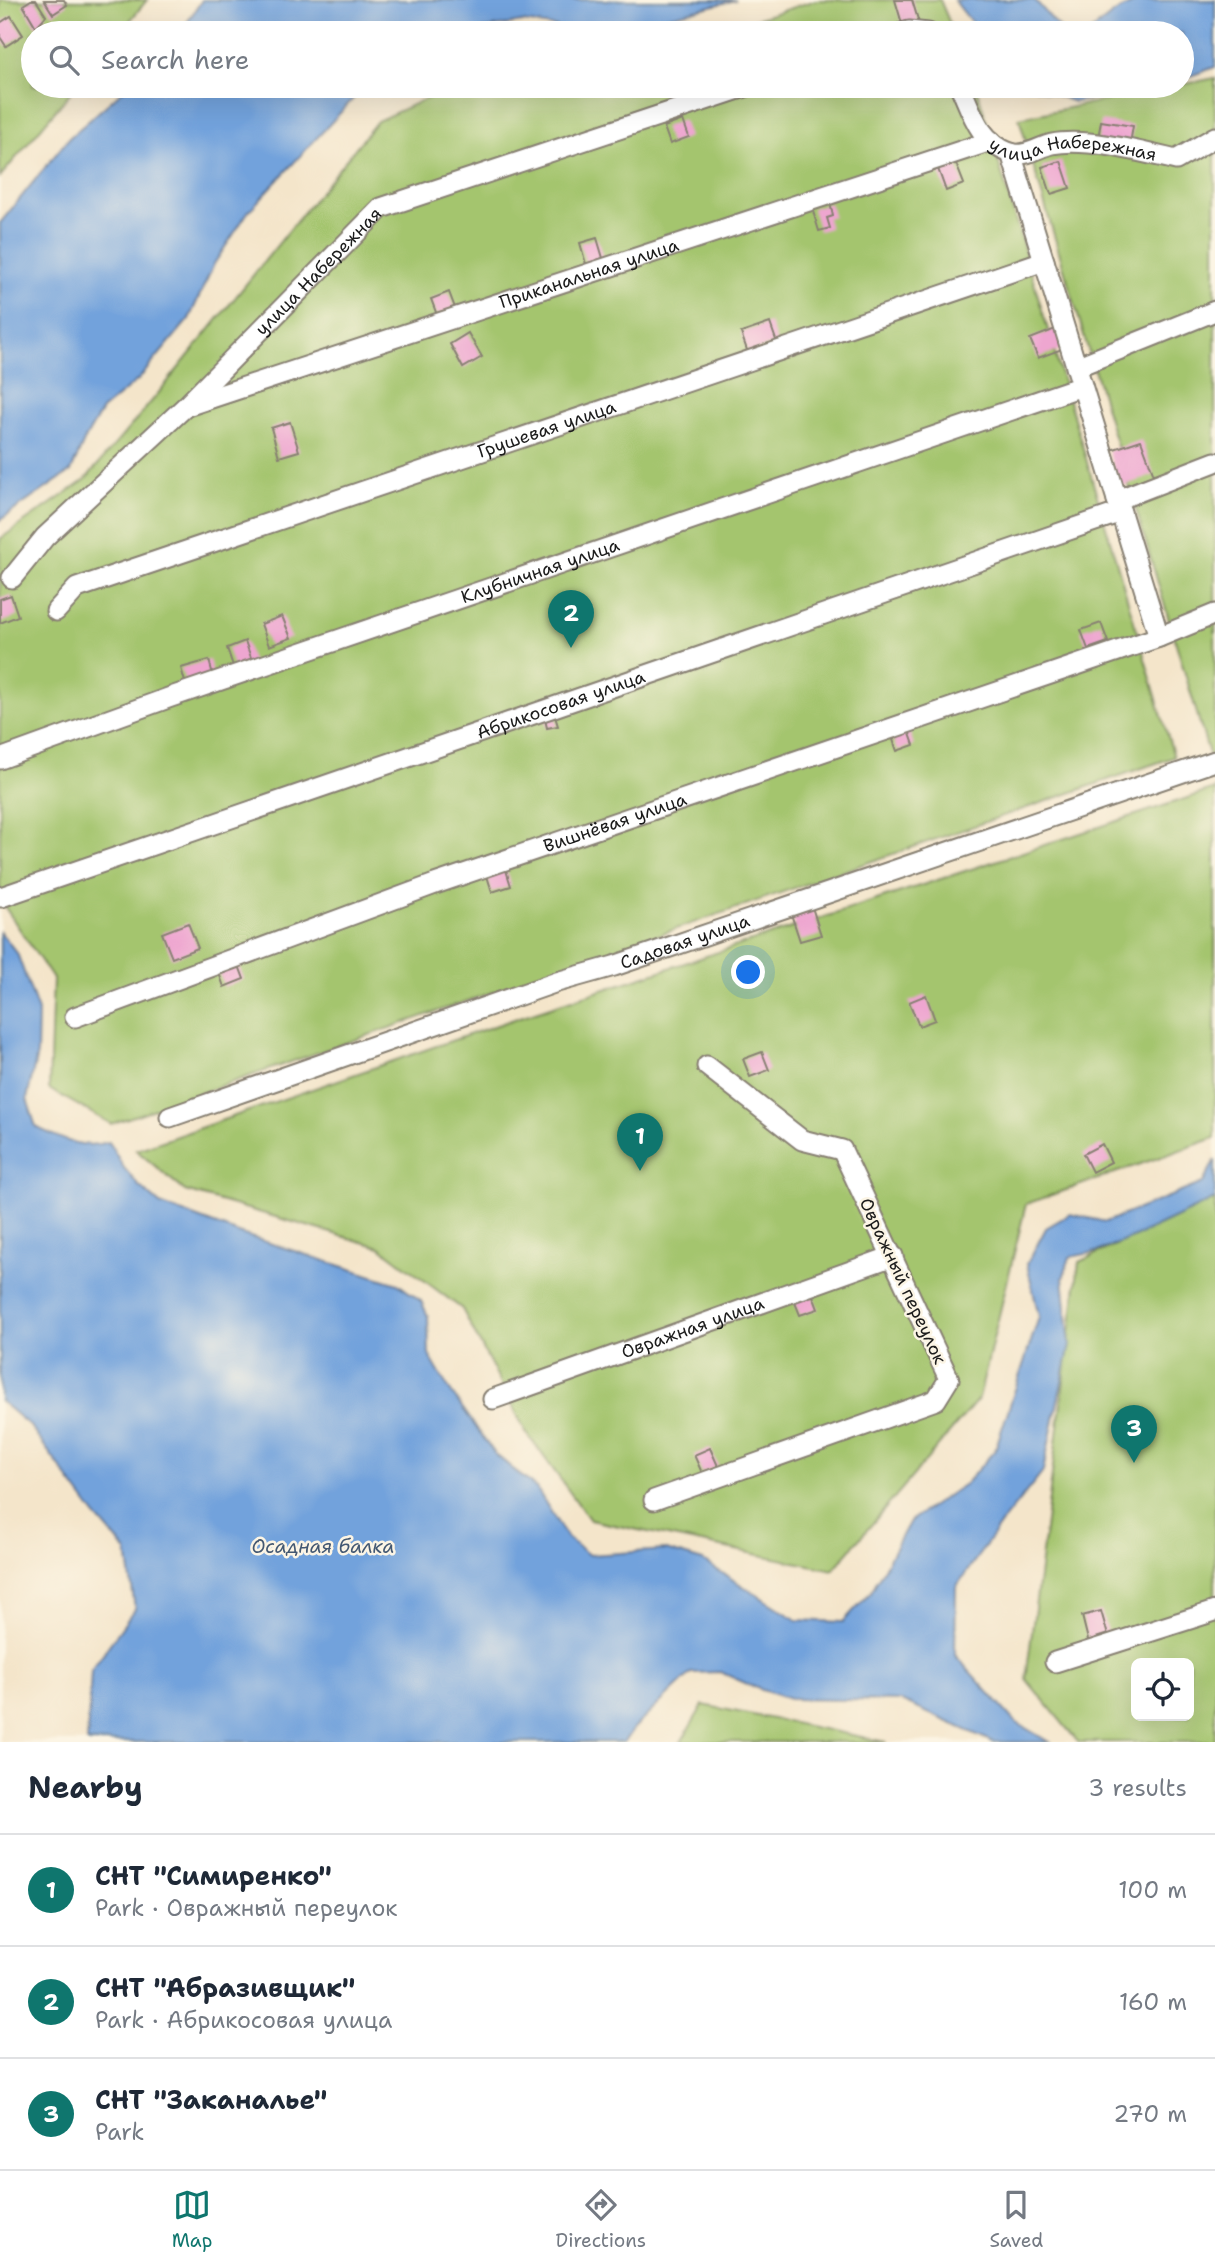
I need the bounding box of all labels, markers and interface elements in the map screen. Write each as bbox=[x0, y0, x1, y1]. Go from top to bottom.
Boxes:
search box bbox=[21, 21, 1194, 98]
icon: search bbox=[45, 41, 83, 79]
text: Search here bbox=[101, 42, 250, 77]
street label: улица Набережная bbox=[984, 130, 1159, 167]
street label: улица Набережная bbox=[250, 202, 387, 341]
street label: Приканальная улица bbox=[496, 233, 682, 314]
street label: Грушевая улица bbox=[474, 395, 619, 464]
street label: Клубничная улица bbox=[458, 533, 623, 609]
pin: 2 bbox=[548, 590, 594, 648]
street label: Абрикосовая улица bbox=[473, 664, 648, 745]
street label: Вишнёвая улица bbox=[540, 787, 690, 858]
street label: Садовая улица bbox=[617, 909, 753, 975]
your location bbox=[731, 955, 765, 989]
pin: 1 bbox=[617, 1113, 663, 1171]
street label: Овражный переулок bbox=[854, 1194, 952, 1368]
street label: Овражная улица bbox=[618, 1291, 767, 1364]
pin: 3 bbox=[1111, 1405, 1157, 1463]
water label: Осадная балка bbox=[252, 1534, 394, 1559]
map controls bbox=[1131, 1658, 1194, 1721]
button: locate bbox=[1131, 1658, 1194, 1721]
text: Nearby bbox=[28, 1767, 143, 1808]
text: 3 results bbox=[1088, 1773, 1187, 1803]
text: СНТ "Симиренко" bbox=[95, 1858, 332, 1893]
text: 1 bbox=[46, 1875, 56, 1905]
text: 100 m bbox=[1118, 1875, 1187, 1905]
text: Park · Овражный переулок bbox=[95, 1893, 398, 1923]
text: СНТ "Абразивщик" bbox=[95, 1970, 355, 2005]
text: 2 bbox=[43, 1987, 59, 2017]
text: 160 m bbox=[1119, 1987, 1187, 2017]
text: Park · Абрикосовая улица bbox=[95, 2005, 392, 2035]
text: СНТ "Заканалье" bbox=[95, 2082, 327, 2117]
text: 3 bbox=[43, 2099, 59, 2129]
text: 270 m bbox=[1113, 2099, 1187, 2129]
text: Park bbox=[95, 2117, 144, 2147]
tab: Map bbox=[172, 2186, 212, 2253]
tab: Directions bbox=[556, 2186, 646, 2253]
tab: Saved bbox=[989, 2186, 1043, 2253]

